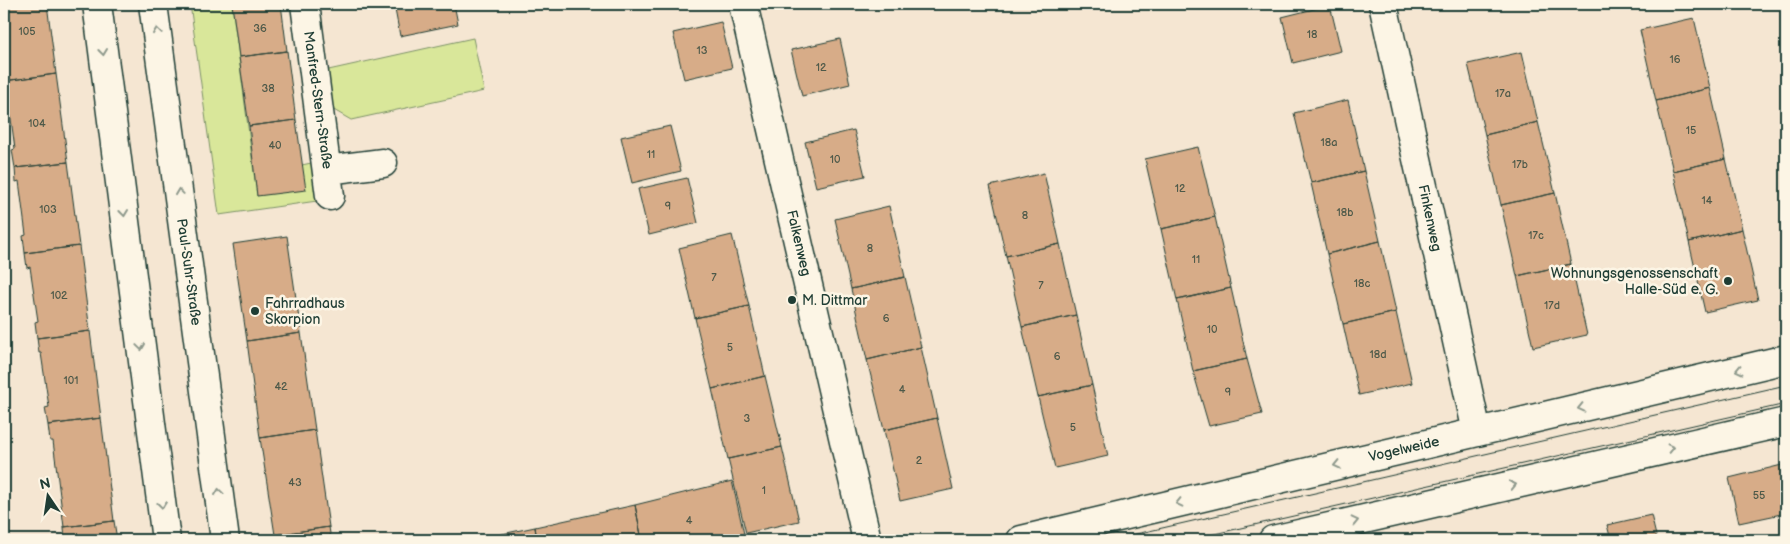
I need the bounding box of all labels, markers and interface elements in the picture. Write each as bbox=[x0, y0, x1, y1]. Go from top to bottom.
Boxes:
house number: 36 bbox=[253, 22, 267, 35]
house number: 105 bbox=[18, 25, 36, 38]
one-way arrow bbox=[152, 27, 163, 35]
house number: 18 bbox=[1307, 28, 1317, 41]
street label: Manfred-Stern-Straße bbox=[300, 30, 336, 170]
house number: 13 bbox=[696, 44, 708, 57]
one-way arrow bbox=[97, 48, 108, 56]
house number: 16 bbox=[1670, 53, 1681, 66]
house number: 12 bbox=[816, 61, 827, 74]
house number: 38 bbox=[261, 82, 275, 95]
house number: 17a bbox=[1495, 87, 1511, 100]
house number: 104 bbox=[28, 117, 46, 130]
house number: 15 bbox=[1686, 124, 1696, 137]
house number: 18a bbox=[1321, 136, 1337, 149]
house number: 40 bbox=[268, 139, 282, 152]
house number: 11 bbox=[647, 148, 655, 161]
house number: 10 bbox=[830, 153, 841, 166]
house number: 17b bbox=[1512, 158, 1528, 171]
house number: 12 bbox=[1175, 182, 1186, 195]
street label: Finkenweg bbox=[1415, 183, 1445, 253]
one-way arrow bbox=[174, 188, 185, 196]
house number: 14 bbox=[1702, 194, 1713, 207]
house number: 9 bbox=[665, 200, 671, 213]
house number: 103 bbox=[39, 203, 57, 216]
house number: 18b bbox=[1337, 206, 1353, 219]
street label: Falkenweg bbox=[783, 208, 815, 278]
one-way arrow bbox=[118, 209, 128, 218]
house number: 8 bbox=[1022, 209, 1028, 222]
street label: Paul-Suhr-Straße bbox=[173, 218, 205, 326]
house number: 17c bbox=[1528, 229, 1544, 242]
house number: 8 bbox=[867, 242, 873, 255]
house number: 11 bbox=[1192, 253, 1200, 266]
place label: Wohnungsgenossenschaft Halle-Süd e. G. bbox=[1551, 265, 1719, 298]
house number: 7 bbox=[711, 271, 717, 284]
marker: Wohnungsgenossenschaft Halle-Süd e. G. bbox=[1722, 275, 1734, 287]
house number: 18c bbox=[1354, 277, 1370, 290]
house number: 7 bbox=[1038, 279, 1044, 292]
house number: 102 bbox=[50, 289, 68, 302]
place label: M. Dittmar bbox=[802, 292, 868, 309]
marker: M. Dittmar bbox=[786, 294, 798, 306]
place label: Fahrradhaus Skorpion bbox=[265, 295, 345, 328]
house number: 17d bbox=[1544, 299, 1560, 312]
marker: Fahrradhaus Skorpion bbox=[249, 305, 261, 317]
house number: 6 bbox=[883, 312, 890, 325]
house number: 10 bbox=[1207, 323, 1218, 336]
house number: 5 bbox=[727, 341, 733, 354]
one-way arrow bbox=[135, 344, 146, 352]
house number: 18d bbox=[1370, 348, 1386, 361]
house number: 6 bbox=[1054, 350, 1061, 363]
one-way arrow bbox=[1734, 364, 1743, 375]
house number: 101 bbox=[64, 374, 78, 387]
house number: 42 bbox=[274, 380, 288, 393]
house number: 4 bbox=[899, 383, 906, 396]
house number: 9 bbox=[1225, 386, 1231, 399]
one-way arrow bbox=[1577, 402, 1585, 412]
house number: 3 bbox=[744, 412, 751, 425]
house number: 5 bbox=[1070, 421, 1076, 434]
street label: Vogelweide bbox=[1367, 433, 1441, 465]
one-way arrow bbox=[1667, 443, 1676, 454]
house number: 2 bbox=[916, 454, 923, 467]
one-way arrow bbox=[1333, 459, 1342, 470]
north arrow bbox=[22, 472, 72, 522]
text: N bbox=[38, 474, 52, 493]
house number: 43 bbox=[288, 476, 302, 489]
one-way arrow bbox=[1509, 480, 1518, 491]
house number: 1 bbox=[762, 484, 766, 497]
one-way arrow bbox=[214, 488, 225, 496]
house number: 55 bbox=[1753, 489, 1765, 502]
one-way arrow bbox=[1175, 497, 1184, 508]
one-way arrow bbox=[156, 501, 167, 509]
house number: 4 bbox=[686, 514, 693, 527]
one-way arrow bbox=[1350, 516, 1359, 527]

